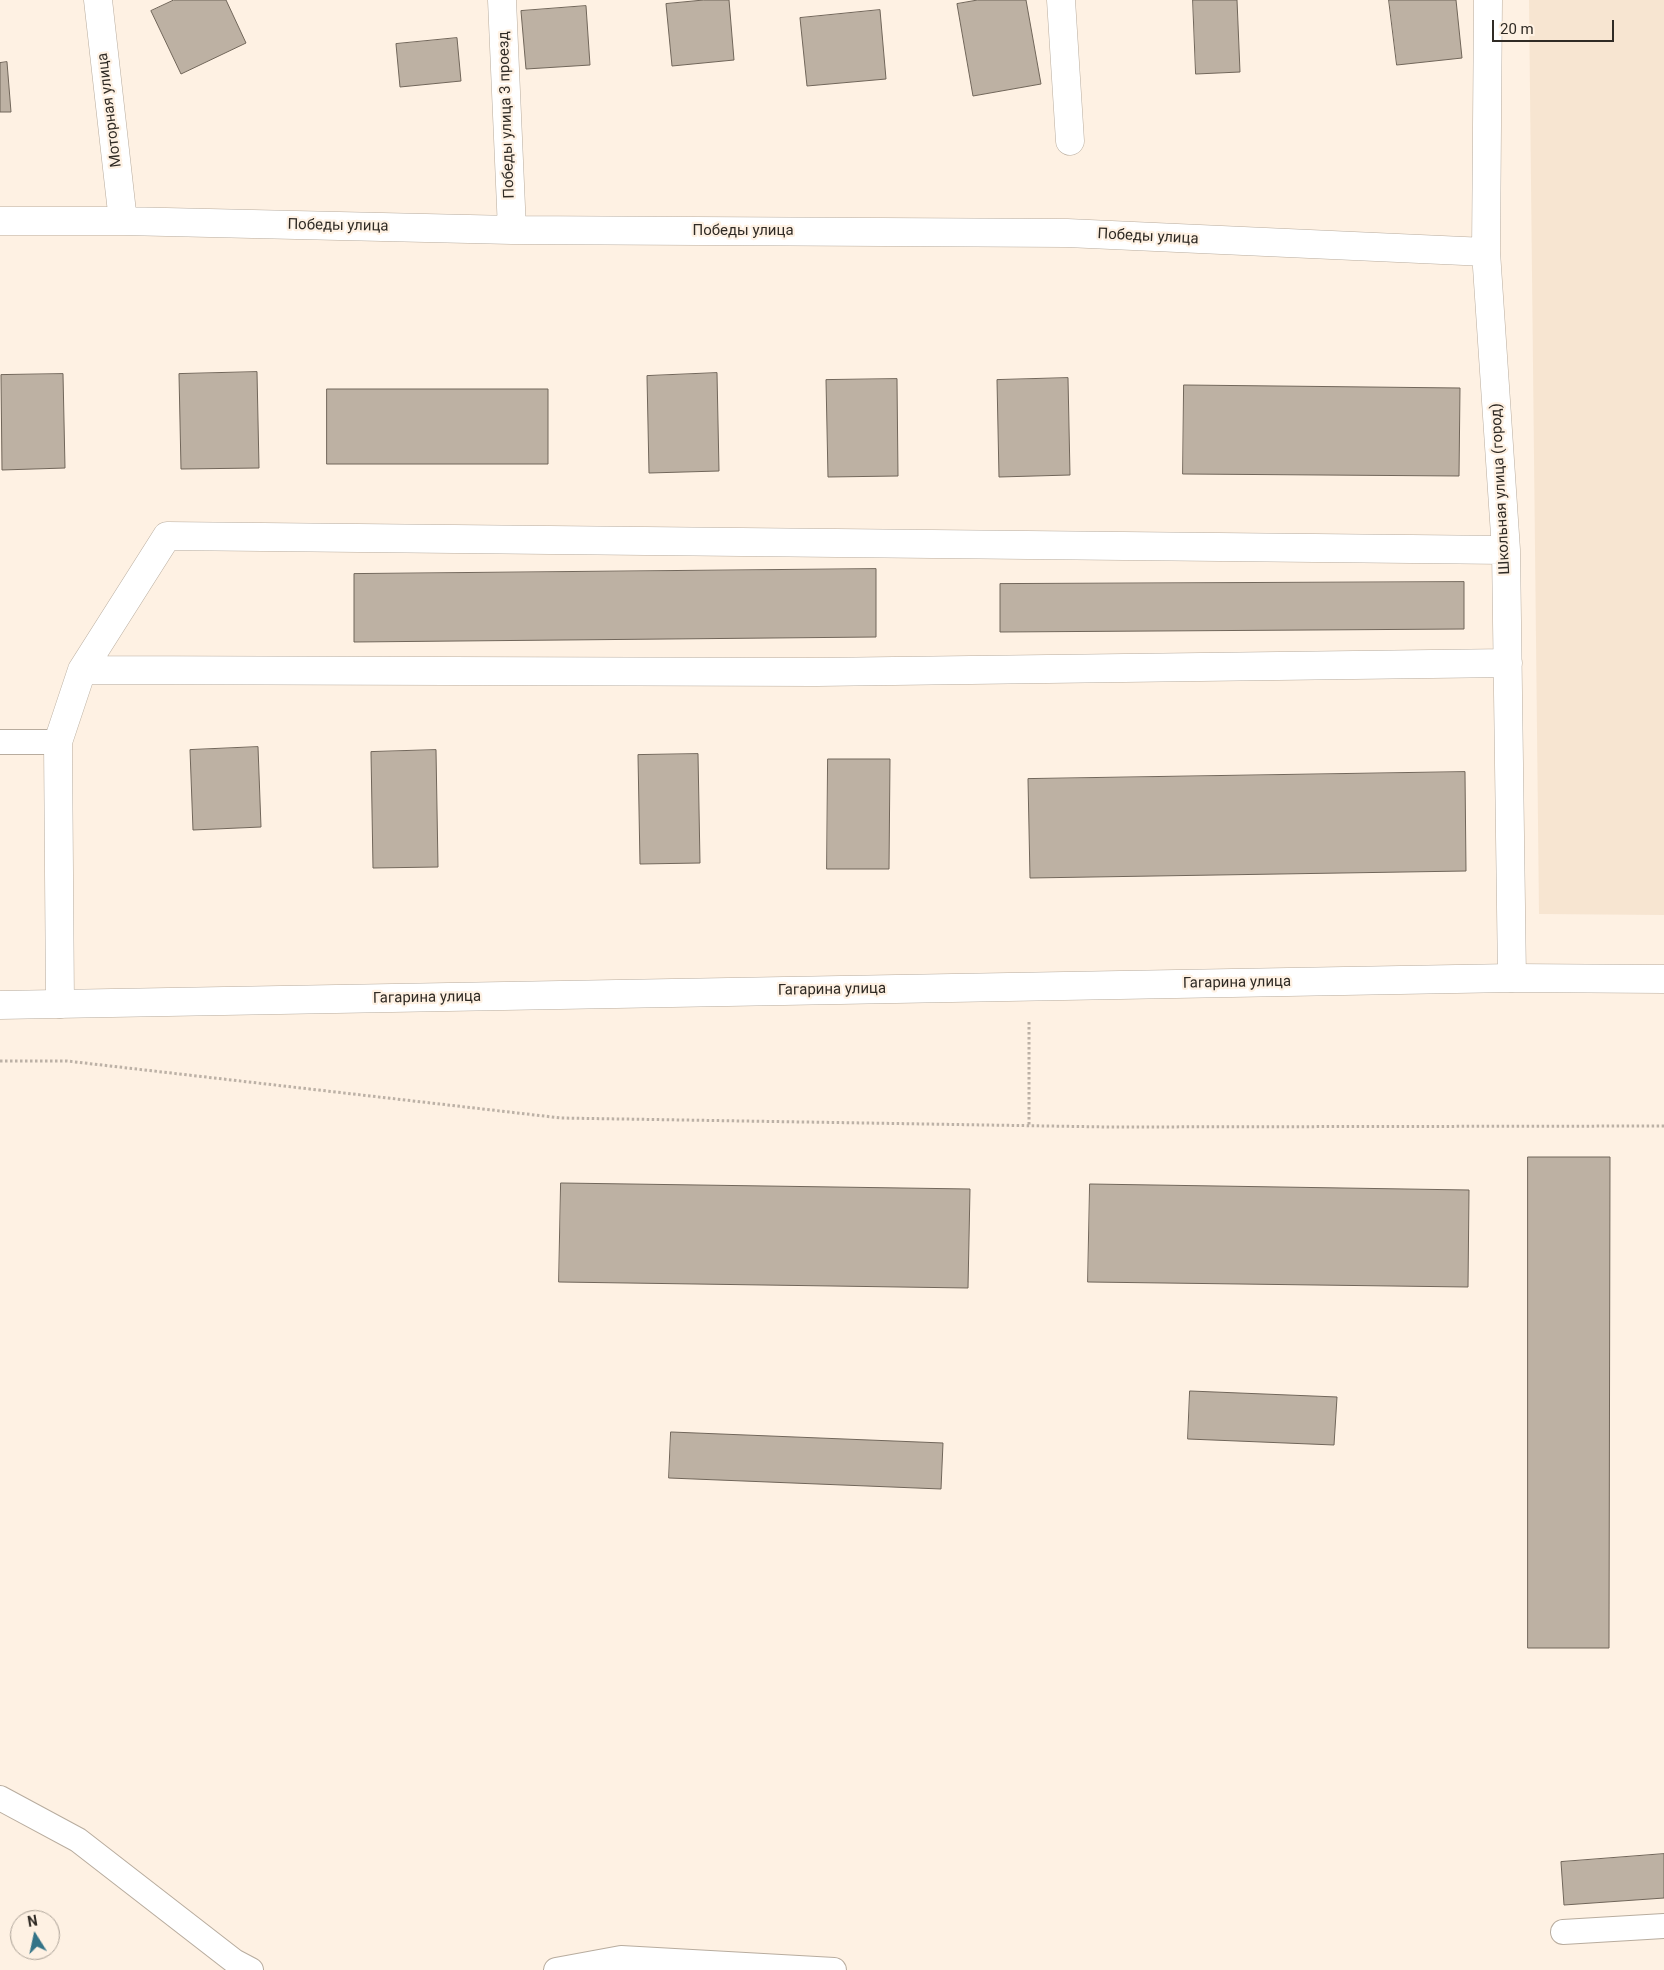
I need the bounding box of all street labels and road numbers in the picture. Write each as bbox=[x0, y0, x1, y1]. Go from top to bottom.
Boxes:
street label: Победы улица 3 проезд bbox=[495, 31, 519, 199]
street label: Моторная улица bbox=[94, 52, 126, 168]
street label: Победы улица bbox=[287, 216, 389, 236]
street label: Победы улица bbox=[692, 222, 794, 240]
street label: Победы улица bbox=[1097, 225, 1199, 249]
street label: Школьная улица (город) bbox=[1488, 403, 1514, 575]
street label: Гагарина улица bbox=[1183, 973, 1291, 993]
street label: Гагарина улица bbox=[778, 980, 886, 1000]
street label: Гагарина улица bbox=[373, 988, 481, 1008]

